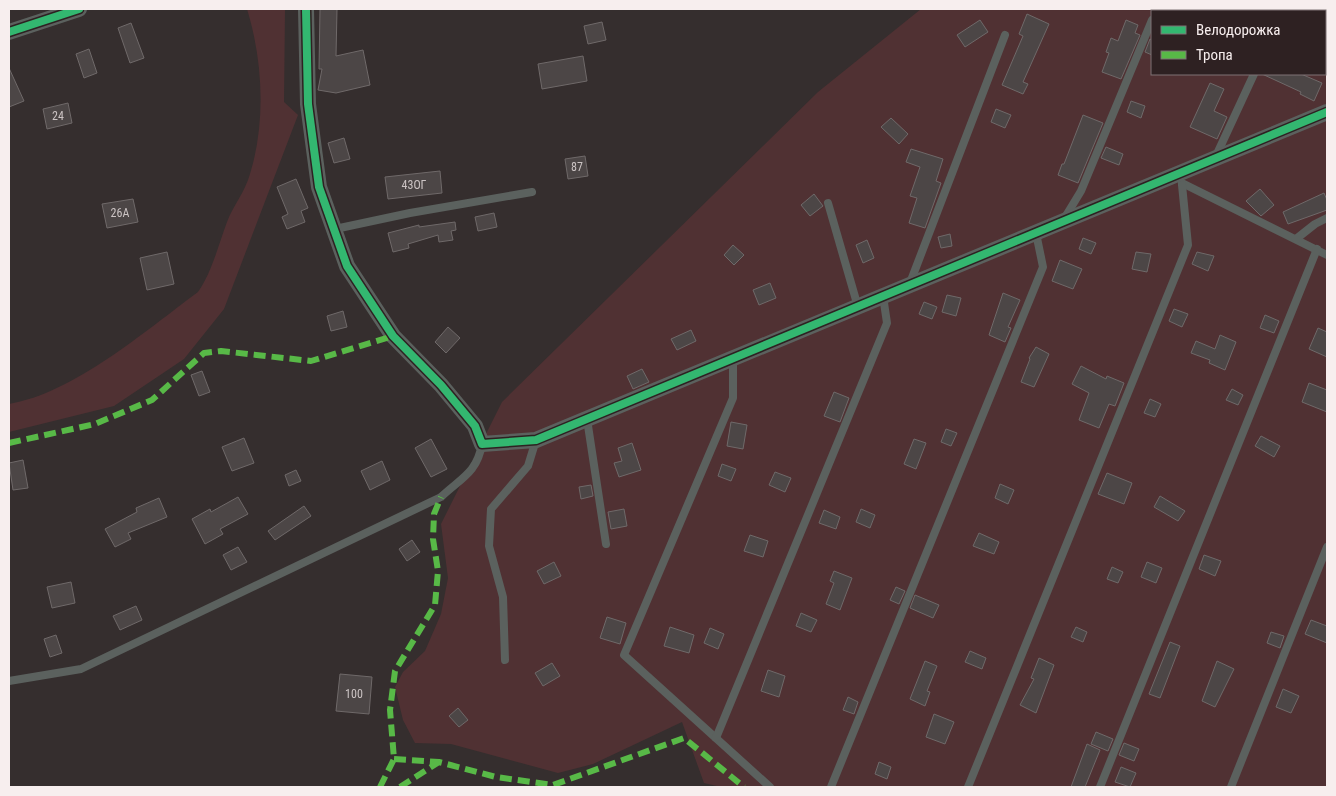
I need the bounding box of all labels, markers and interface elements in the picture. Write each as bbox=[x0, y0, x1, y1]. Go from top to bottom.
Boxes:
legend bbox=[1151, 10, 1326, 75]
text: Велодорожка bbox=[1196, 21, 1281, 39]
text: Тропа bbox=[1196, 46, 1233, 64]
house number: 24 bbox=[52, 109, 64, 123]
house number: 87 bbox=[571, 160, 583, 174]
house number: 43ОГ bbox=[402, 178, 427, 192]
house number: 26А bbox=[111, 206, 129, 220]
house number: 100 bbox=[345, 687, 363, 701]

